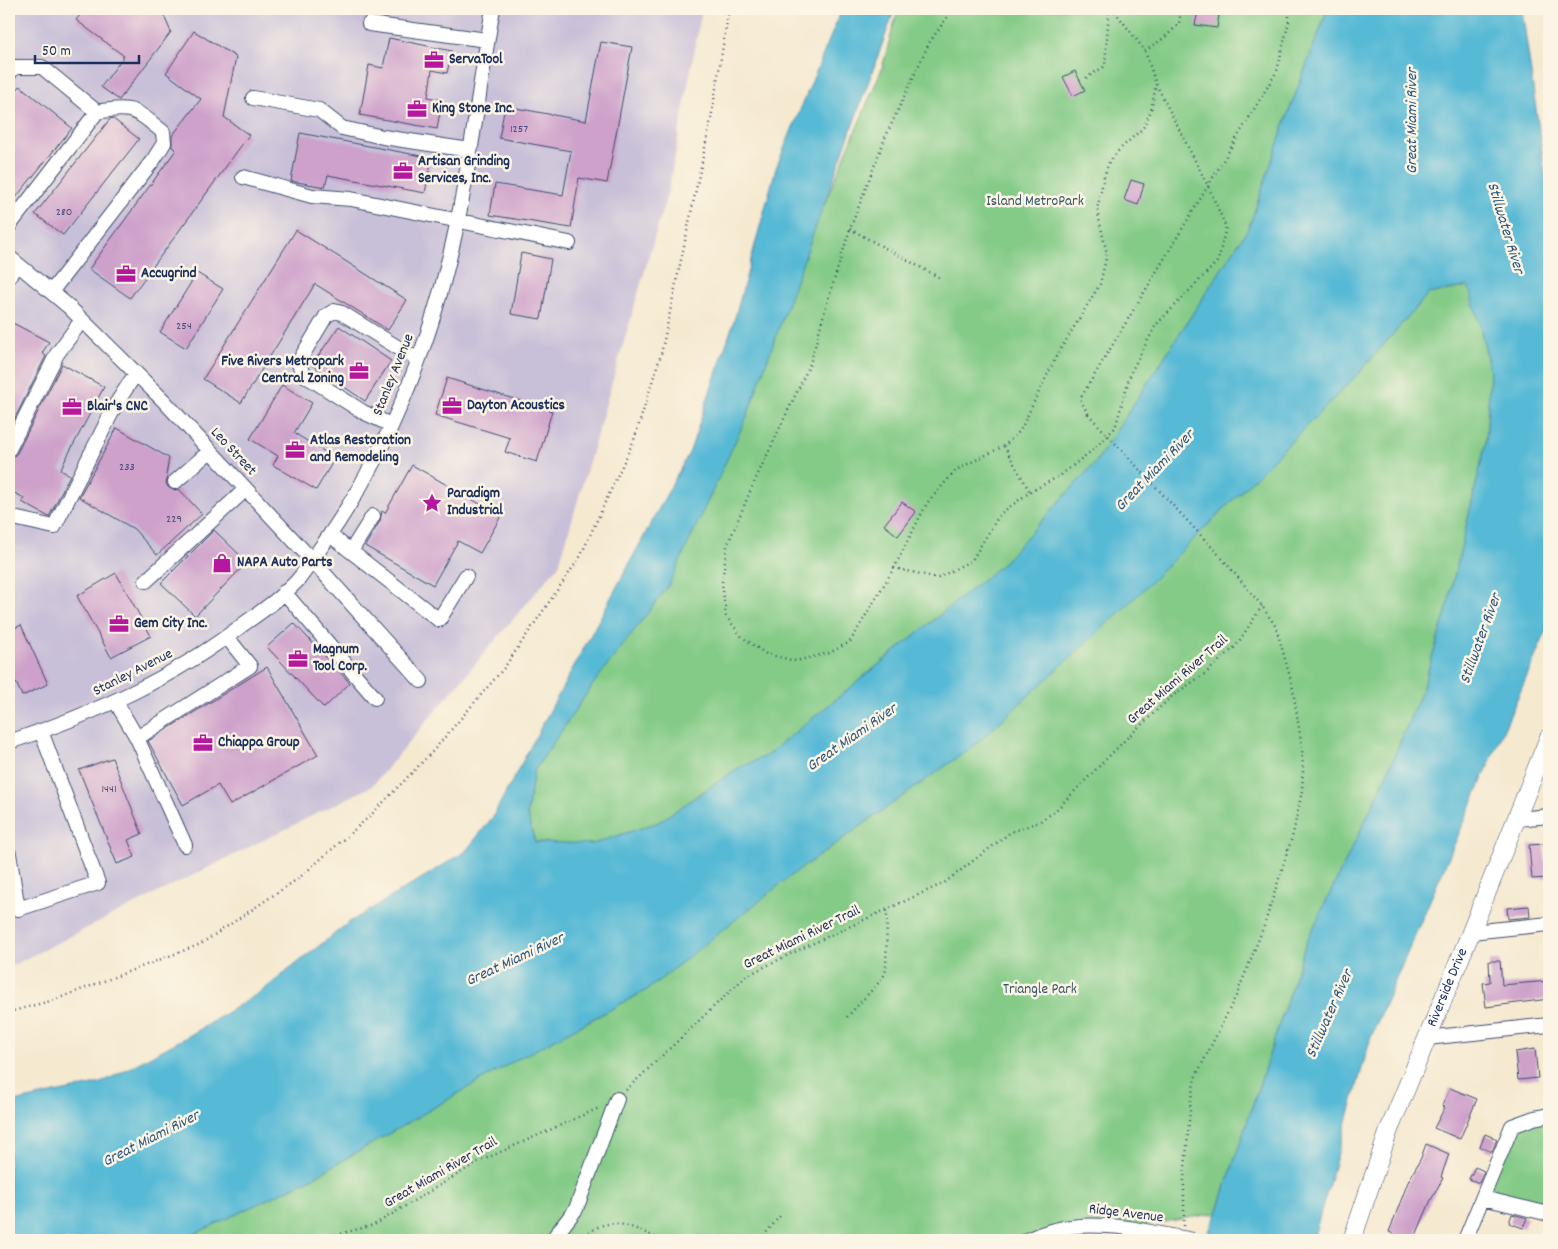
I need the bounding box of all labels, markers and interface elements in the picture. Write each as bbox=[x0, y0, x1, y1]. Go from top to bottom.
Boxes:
scale bar bbox=[35, 32, 139, 64]
text: 50 m bbox=[42, 41, 71, 63]
office icon: ServaTool bbox=[423, 49, 445, 71]
place label: ServaTool bbox=[449, 49, 503, 71]
water label: Great Miami River bbox=[1401, 66, 1424, 174]
office icon: King Stone Inc. bbox=[406, 98, 428, 120]
place label: King Stone Inc. bbox=[432, 98, 515, 120]
house number: 1257 bbox=[510, 121, 528, 138]
place label: Artisan Grinding Services, Inc. bbox=[418, 151, 510, 190]
office icon: Artisan Grinding Services, Inc. bbox=[392, 160, 414, 182]
water label: Stillwater River bbox=[1480, 180, 1530, 278]
park label: Island MetroPark bbox=[986, 191, 1084, 213]
house number: 280 bbox=[56, 204, 72, 221]
office icon: Accugrind bbox=[115, 263, 137, 285]
place label: Accugrind bbox=[141, 263, 197, 285]
house number: 254 bbox=[176, 318, 192, 335]
street label: Stanley Avenue bbox=[368, 330, 421, 419]
place label: Five Rivers Metropark Central Zoning bbox=[221, 351, 344, 390]
office icon: Five Rivers Metropark Central Zoning bbox=[348, 360, 370, 382]
office icon: Dayton Acoustics bbox=[441, 395, 463, 417]
place label: Dayton Acoustics bbox=[467, 395, 565, 417]
office icon: Blair's CNC bbox=[61, 396, 83, 418]
place label: Blair's CNC bbox=[87, 396, 149, 418]
street label: Leo Street bbox=[205, 423, 262, 482]
water label: Great Miami River bbox=[1110, 423, 1201, 517]
place label: Atlas Restoration and Remodeling bbox=[310, 430, 411, 469]
office icon: Atlas Restoration and Remodeling bbox=[284, 439, 306, 461]
house number: 233 bbox=[119, 459, 135, 476]
place label: Paradigm Industrial bbox=[447, 483, 503, 522]
place icon: Paradigm Industrial bbox=[421, 492, 443, 514]
house number: 229 bbox=[166, 511, 182, 528]
shop icon: NAPA Auto Parts bbox=[211, 552, 233, 574]
place label: NAPA Auto Parts bbox=[237, 552, 333, 574]
water label: Stillwater River bbox=[1454, 589, 1509, 687]
office icon: Gem City Inc. bbox=[108, 613, 130, 635]
place label: Gem City Inc. bbox=[134, 613, 208, 635]
street label: Great Miami River Trail bbox=[1123, 630, 1234, 730]
place label: Magnum Tool Corp. bbox=[313, 639, 368, 678]
street label: Stanley Avenue bbox=[89, 643, 177, 703]
office icon: Magnum Tool Corp. bbox=[287, 648, 309, 670]
water label: Great Miami River bbox=[802, 697, 904, 778]
office icon: Chiappa Group bbox=[192, 732, 214, 754]
place label: Chiappa Group bbox=[218, 732, 300, 754]
house number: 1441 bbox=[101, 781, 117, 798]
street label: Great Miami River Trail bbox=[740, 900, 865, 976]
water label: Great Miami River bbox=[462, 926, 570, 993]
street label: Riverside Drive bbox=[1422, 945, 1474, 1031]
water label: Stillwater River bbox=[1300, 964, 1361, 1062]
park label: Triangle Park bbox=[1003, 979, 1077, 1001]
water label: Great Miami River bbox=[99, 1104, 205, 1173]
street label: Great Miami River Trail bbox=[380, 1131, 502, 1214]
street label: Ridge Avenue bbox=[1088, 1199, 1165, 1230]

